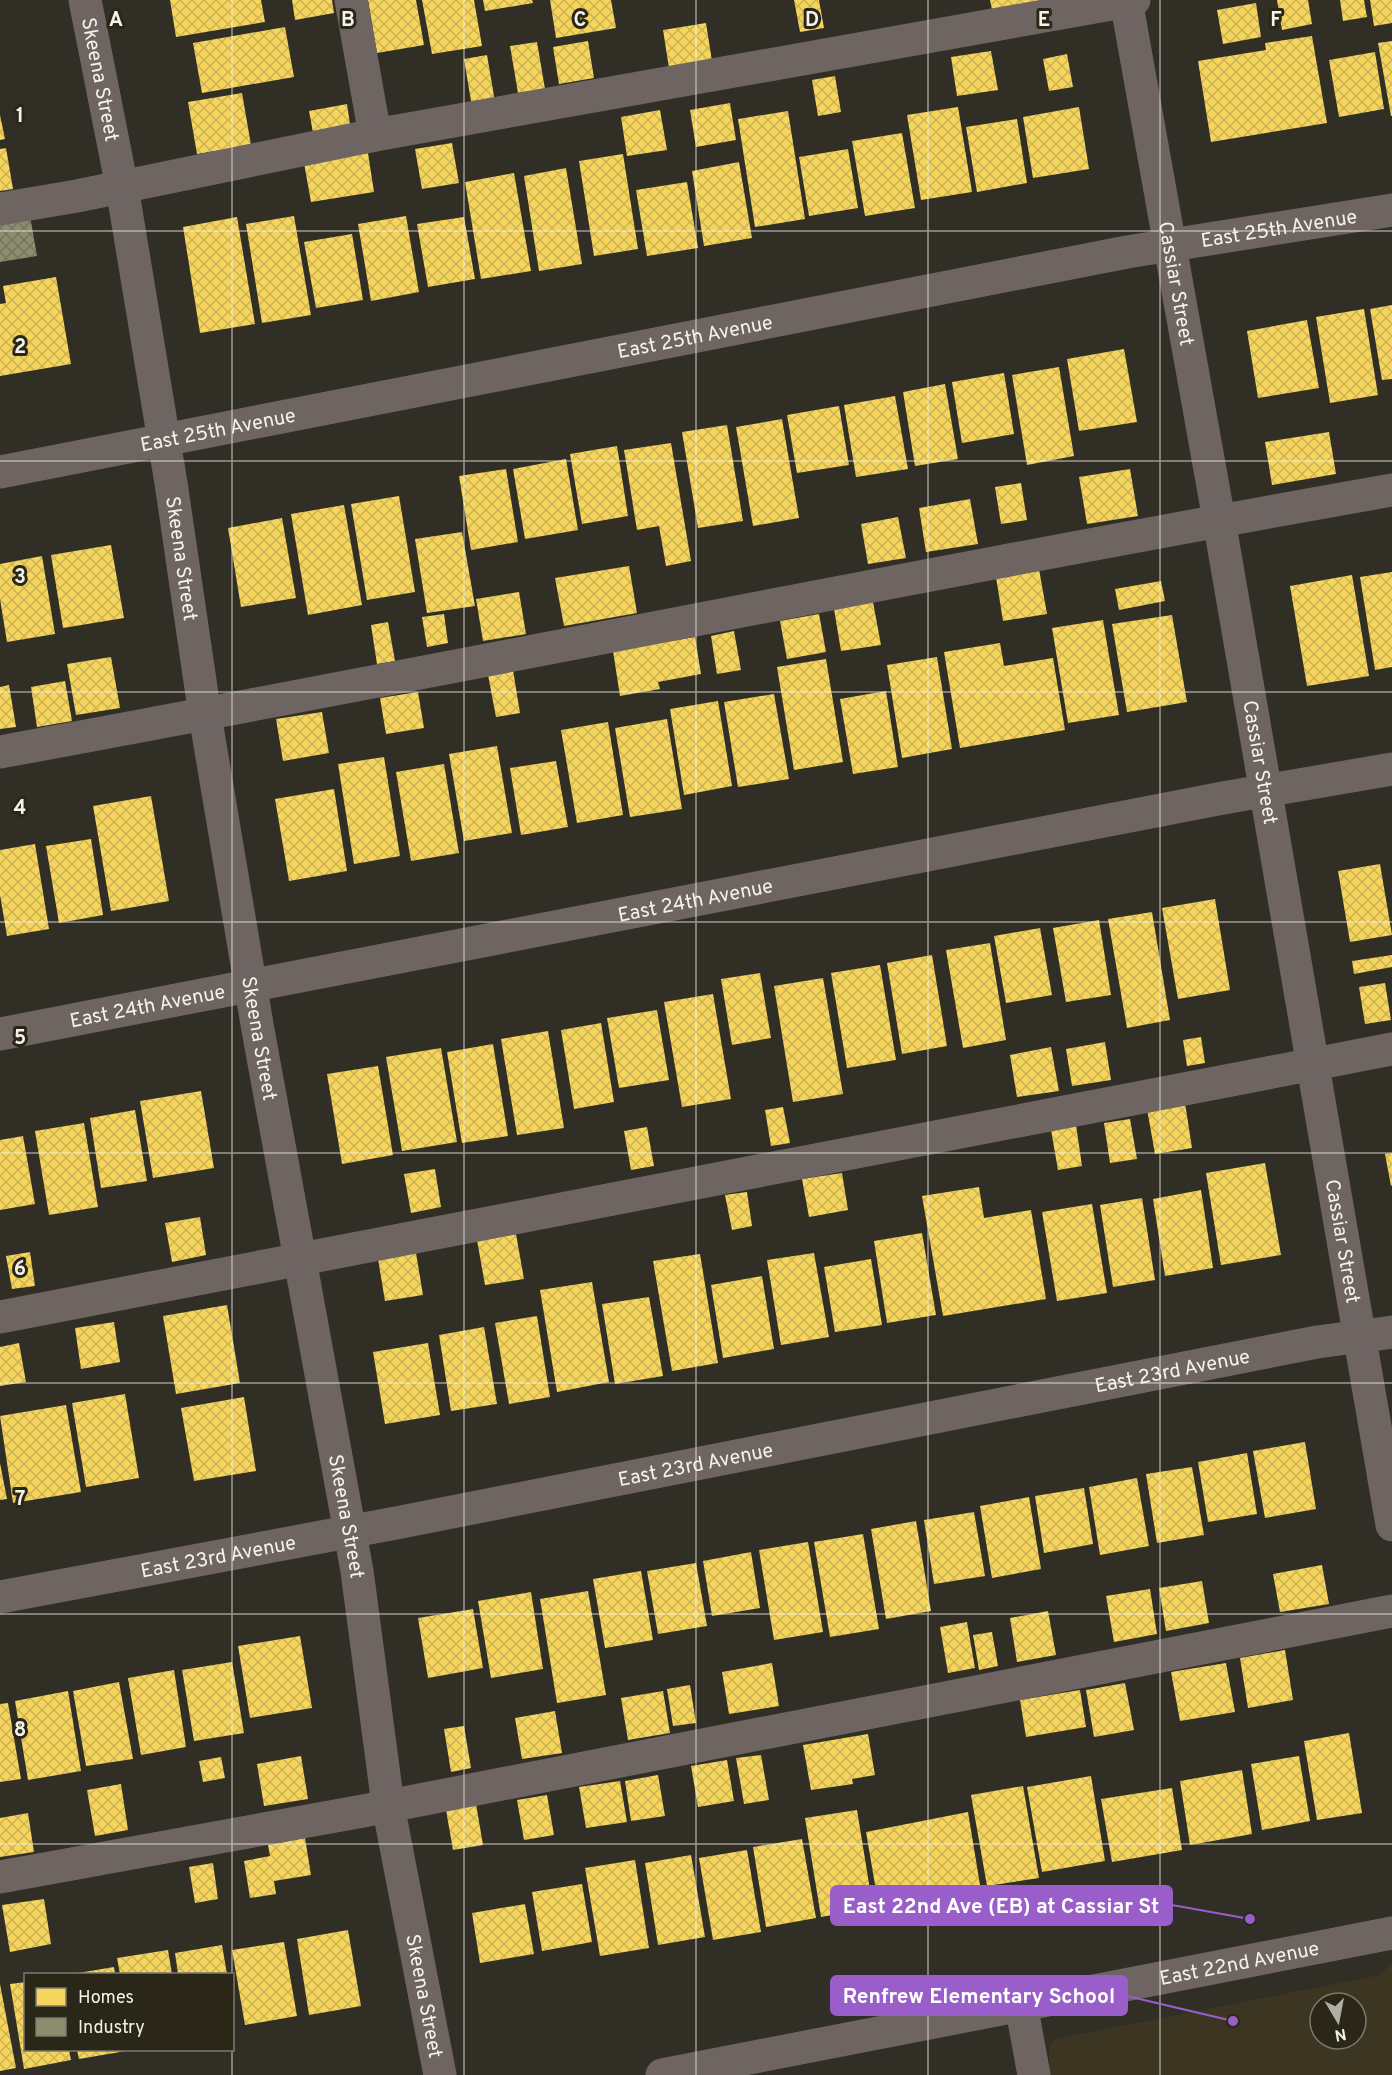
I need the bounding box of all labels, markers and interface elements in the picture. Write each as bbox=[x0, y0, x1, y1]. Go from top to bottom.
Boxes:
text: A bbox=[109, 8, 123, 34]
text: B bbox=[341, 8, 355, 34]
text: C bbox=[574, 8, 586, 34]
text: D bbox=[805, 8, 819, 34]
text: E bbox=[1038, 8, 1050, 34]
text: F bbox=[1270, 8, 1282, 34]
street label: Skeena Street bbox=[74, 16, 124, 144]
text: 1 bbox=[16, 104, 24, 130]
street label: East 25th Avenue bbox=[1199, 205, 1359, 255]
street label: Cassiar Street bbox=[1151, 220, 1199, 348]
street label: East 25th Avenue bbox=[615, 310, 775, 366]
text: 2 bbox=[14, 335, 26, 361]
street label: East 25th Avenue bbox=[138, 404, 298, 459]
street label: Skeena Street bbox=[158, 495, 202, 623]
text: 3 bbox=[14, 565, 26, 591]
street label: Cassiar Street bbox=[1235, 698, 1282, 827]
text: 4 bbox=[14, 796, 26, 822]
street label: East 24th Avenue bbox=[616, 874, 775, 930]
street label: Skeena Street bbox=[234, 974, 282, 1103]
street label: East 24th Avenue bbox=[68, 980, 227, 1035]
text: 5 bbox=[14, 1026, 26, 1052]
street label: Cassiar Street bbox=[1318, 1177, 1365, 1306]
text: 6 bbox=[14, 1257, 26, 1283]
street label: East 23rd Avenue bbox=[1093, 1344, 1252, 1400]
street label: East 23rd Avenue bbox=[616, 1438, 776, 1494]
street label: Skeena Street bbox=[321, 1453, 369, 1580]
text: 7 bbox=[15, 1487, 25, 1513]
street label: East 23rd Avenue bbox=[139, 1531, 298, 1585]
text: 8 bbox=[14, 1718, 26, 1744]
callout: East 22nd Ave (EB) at Cassiar St bbox=[831, 1886, 1172, 1925]
text: East 22nd Ave (EB) at Cassiar St bbox=[843, 1894, 1159, 1921]
street label: Skeena Street bbox=[398, 1932, 447, 2061]
street label: East 22nd Avenue bbox=[1158, 1936, 1322, 1993]
legend bbox=[24, 1973, 234, 2051]
callout: Renfrew Elementary School bbox=[831, 1976, 1127, 2015]
text: Renfrew Elementary School bbox=[843, 1984, 1115, 2011]
text: Homes bbox=[78, 1987, 134, 2010]
north arrow bbox=[1308, 1991, 1368, 2051]
text: Industry bbox=[78, 2017, 145, 2040]
text: N bbox=[1333, 2023, 1348, 2045]

